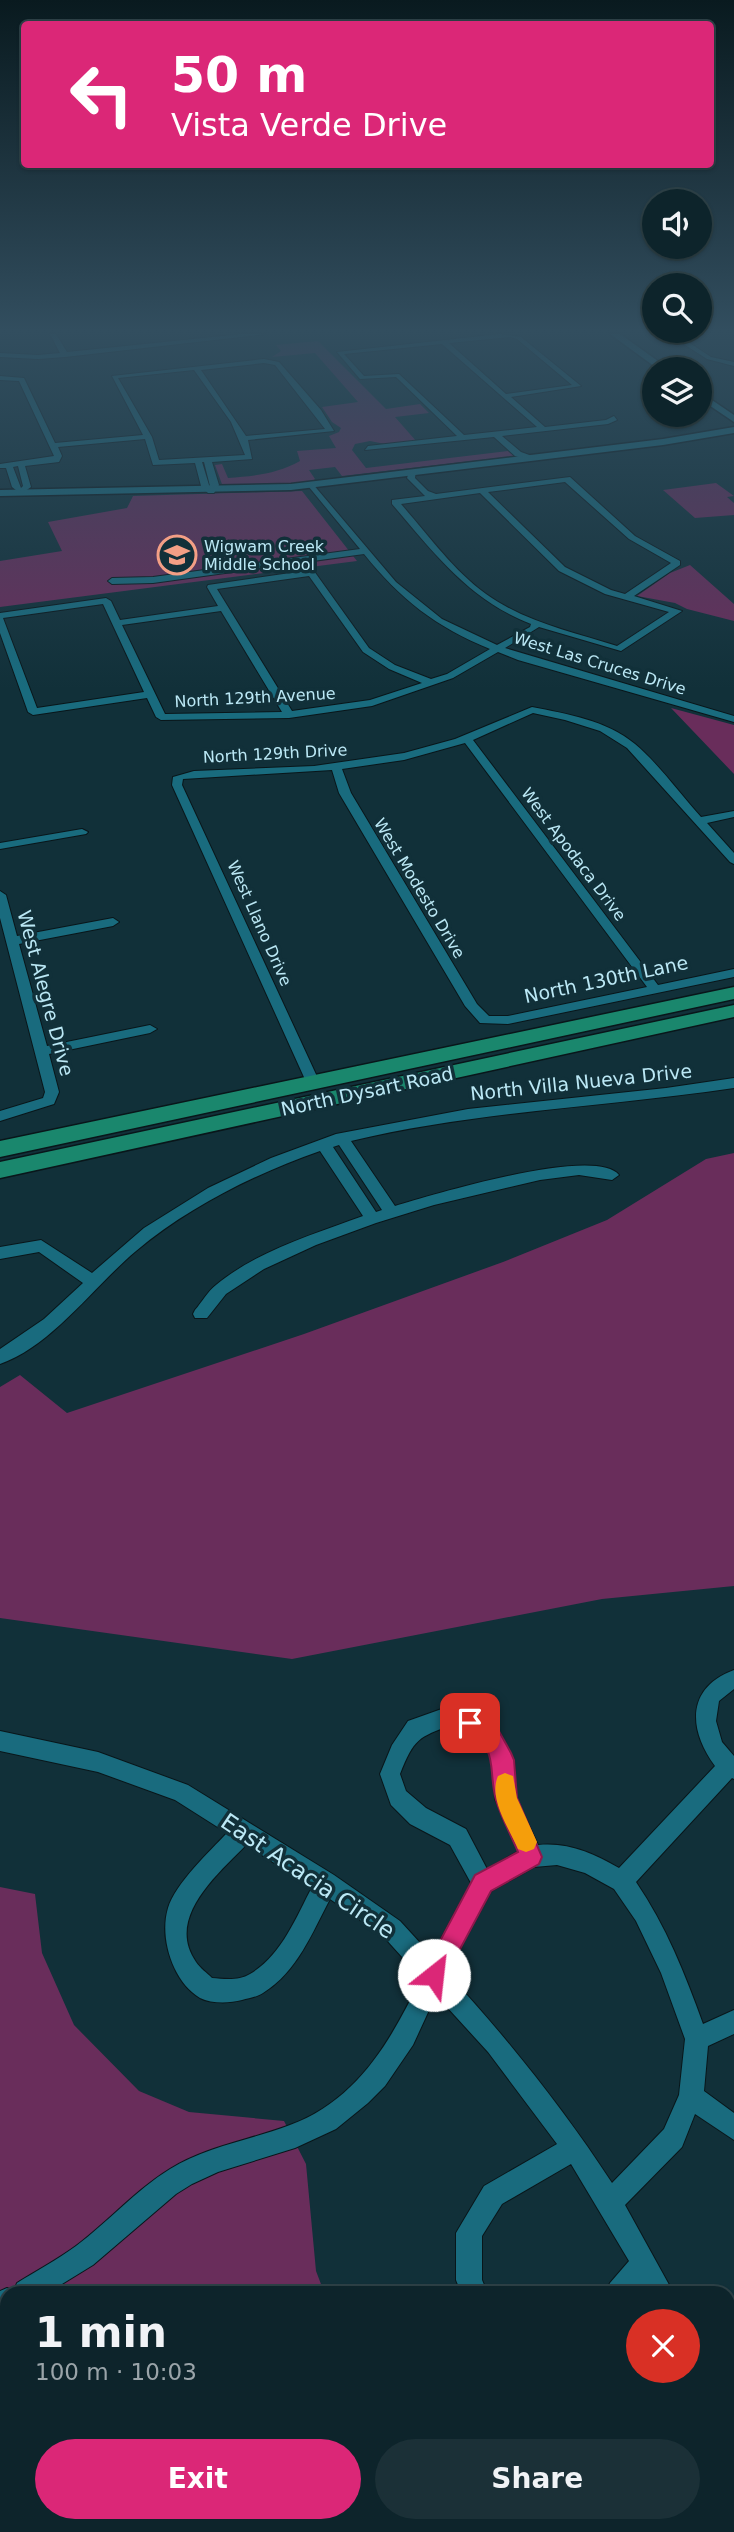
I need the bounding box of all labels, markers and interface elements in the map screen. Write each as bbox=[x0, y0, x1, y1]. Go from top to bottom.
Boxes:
text: 50 m bbox=[171, 47, 307, 104]
icon: left bbox=[56, 49, 147, 140]
text: Vista Verde Drive bbox=[171, 106, 447, 144]
map controls bbox=[642, 189, 712, 427]
button: sound bbox=[642, 189, 712, 259]
button: search bbox=[642, 273, 712, 343]
button: layers bbox=[642, 357, 712, 427]
school or university icon: Wigwam Creek Middle School bbox=[156, 534, 198, 576]
place label: Wigwam Creek Middle School bbox=[204, 537, 325, 574]
street label: West Las Cruces Drive bbox=[511, 628, 688, 699]
street label: North 129th Avenue bbox=[174, 684, 336, 711]
street label: North 129th Drive bbox=[202, 740, 348, 767]
street label: West Apodaca Drive bbox=[517, 784, 630, 925]
street label: West Modesto Drive bbox=[370, 815, 469, 962]
street label: West Llano Drive bbox=[223, 858, 296, 989]
street label: West Alegre Drive bbox=[13, 908, 79, 1078]
street label: North 130th Lane bbox=[522, 951, 690, 1007]
street label: North Villa Nueva Drive bbox=[469, 1059, 693, 1105]
street label: North Dysart Road bbox=[279, 1062, 455, 1120]
pin bbox=[440, 1693, 500, 1753]
icon: arrive bbox=[451, 1704, 489, 1742]
street label: East Acacia Circle bbox=[216, 1808, 400, 1944]
position arrow bbox=[397, 1938, 471, 2012]
text: 1 min bbox=[35, 2308, 167, 2357]
button: close bbox=[626, 2309, 700, 2383]
text: 100 m · 10:03 bbox=[35, 2359, 197, 2385]
button: Exit bbox=[35, 2439, 361, 2519]
button: Share bbox=[375, 2439, 700, 2519]

